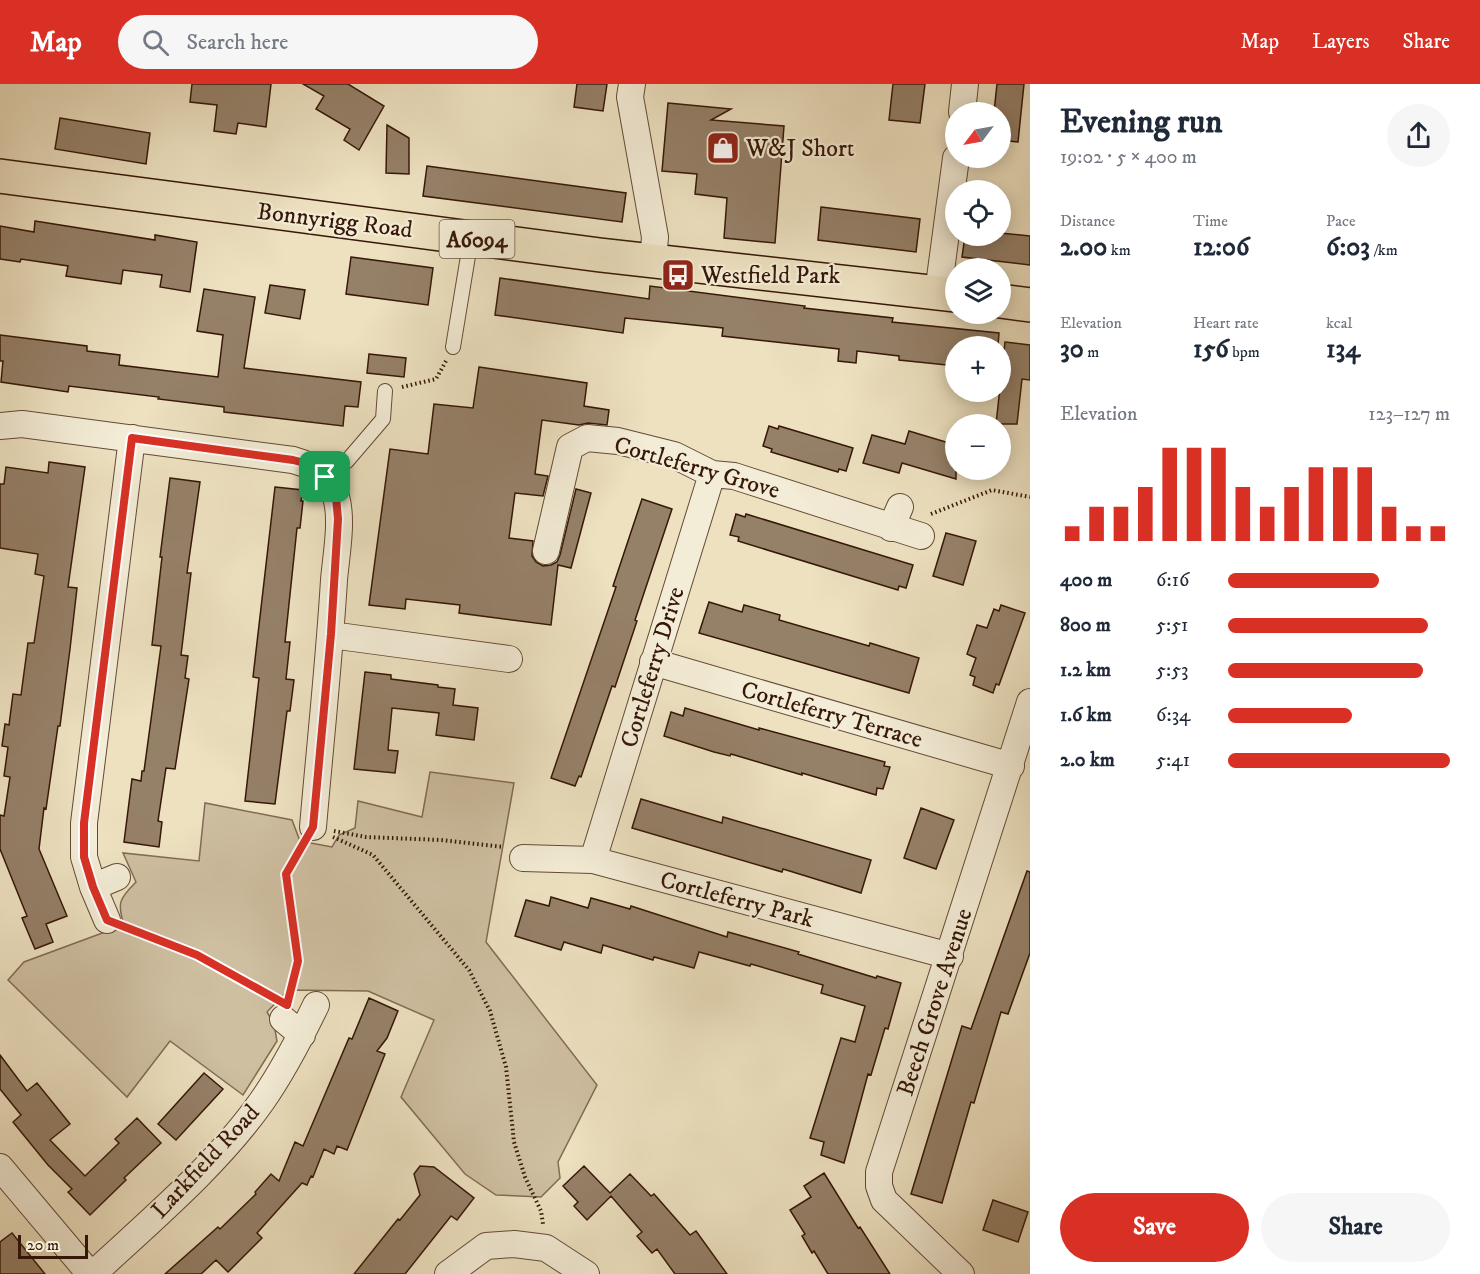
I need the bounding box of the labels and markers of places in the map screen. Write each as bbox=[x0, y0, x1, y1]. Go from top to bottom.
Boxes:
shop icon: W&J Short bbox=[705, 130, 741, 166]
place label: W&J Short bbox=[745, 134, 855, 164]
bus stop icon: Westfield Park bbox=[660, 257, 696, 293]
place label: Westfield Park bbox=[700, 261, 840, 291]
pin bbox=[299, 451, 350, 502]

